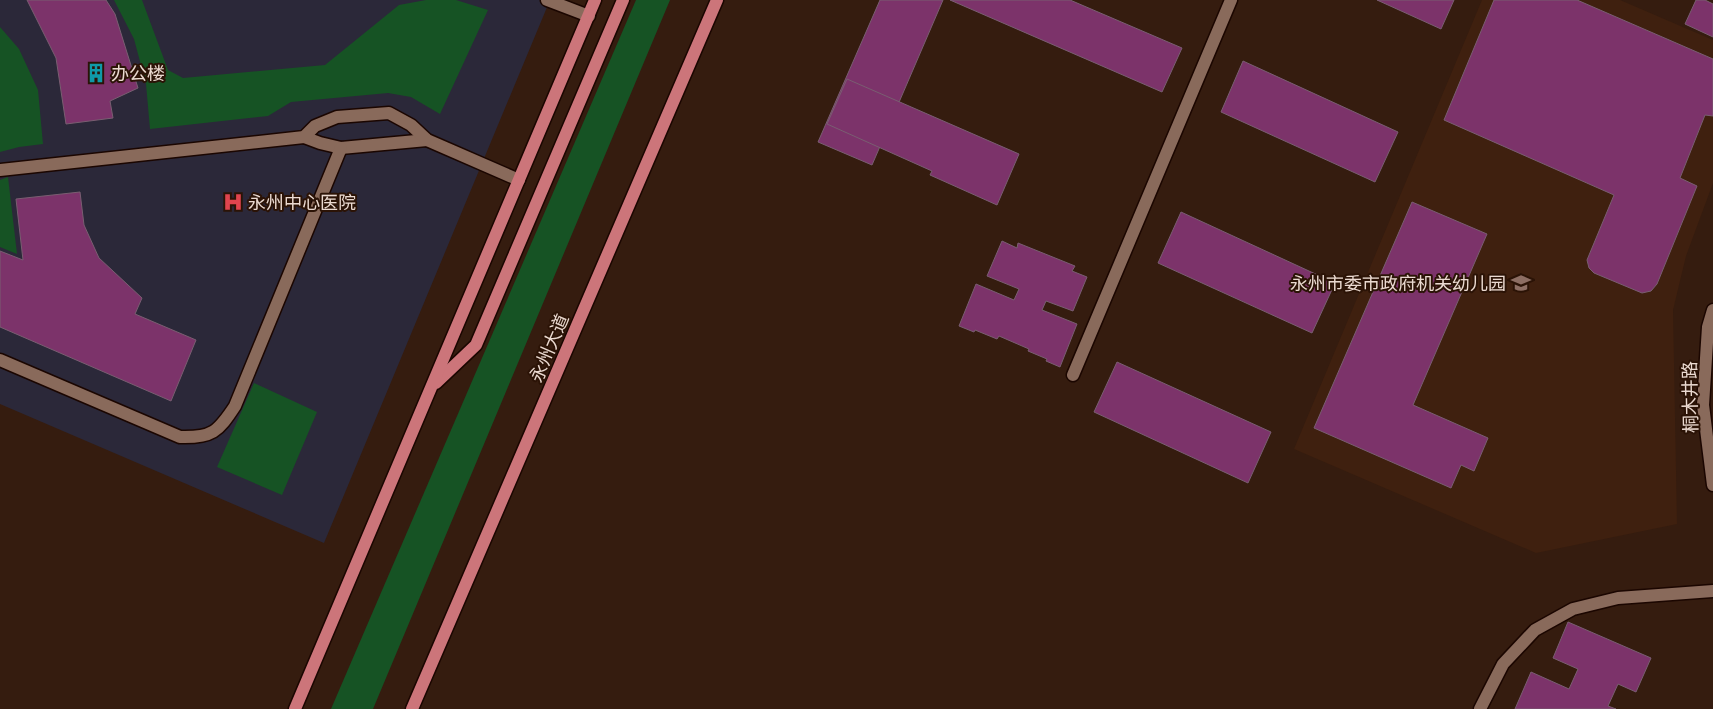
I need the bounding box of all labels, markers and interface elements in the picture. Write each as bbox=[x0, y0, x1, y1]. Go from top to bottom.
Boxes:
building icon: 办公楼 bbox=[85, 62, 107, 84]
place label: 办公楼 bbox=[111, 63, 165, 84]
hospital icon: 永州中心医院 bbox=[222, 191, 244, 213]
place label: 永州中心医院 bbox=[248, 192, 356, 213]
school or university icon: 永州市委市政府机关幼儿园 bbox=[1510, 272, 1532, 294]
place label: 永州市委市政府机关幼儿园 bbox=[1290, 273, 1506, 294]
street label: 永州大道 bbox=[525, 311, 573, 385]
street label: 桐木井路 bbox=[1679, 361, 1701, 433]

